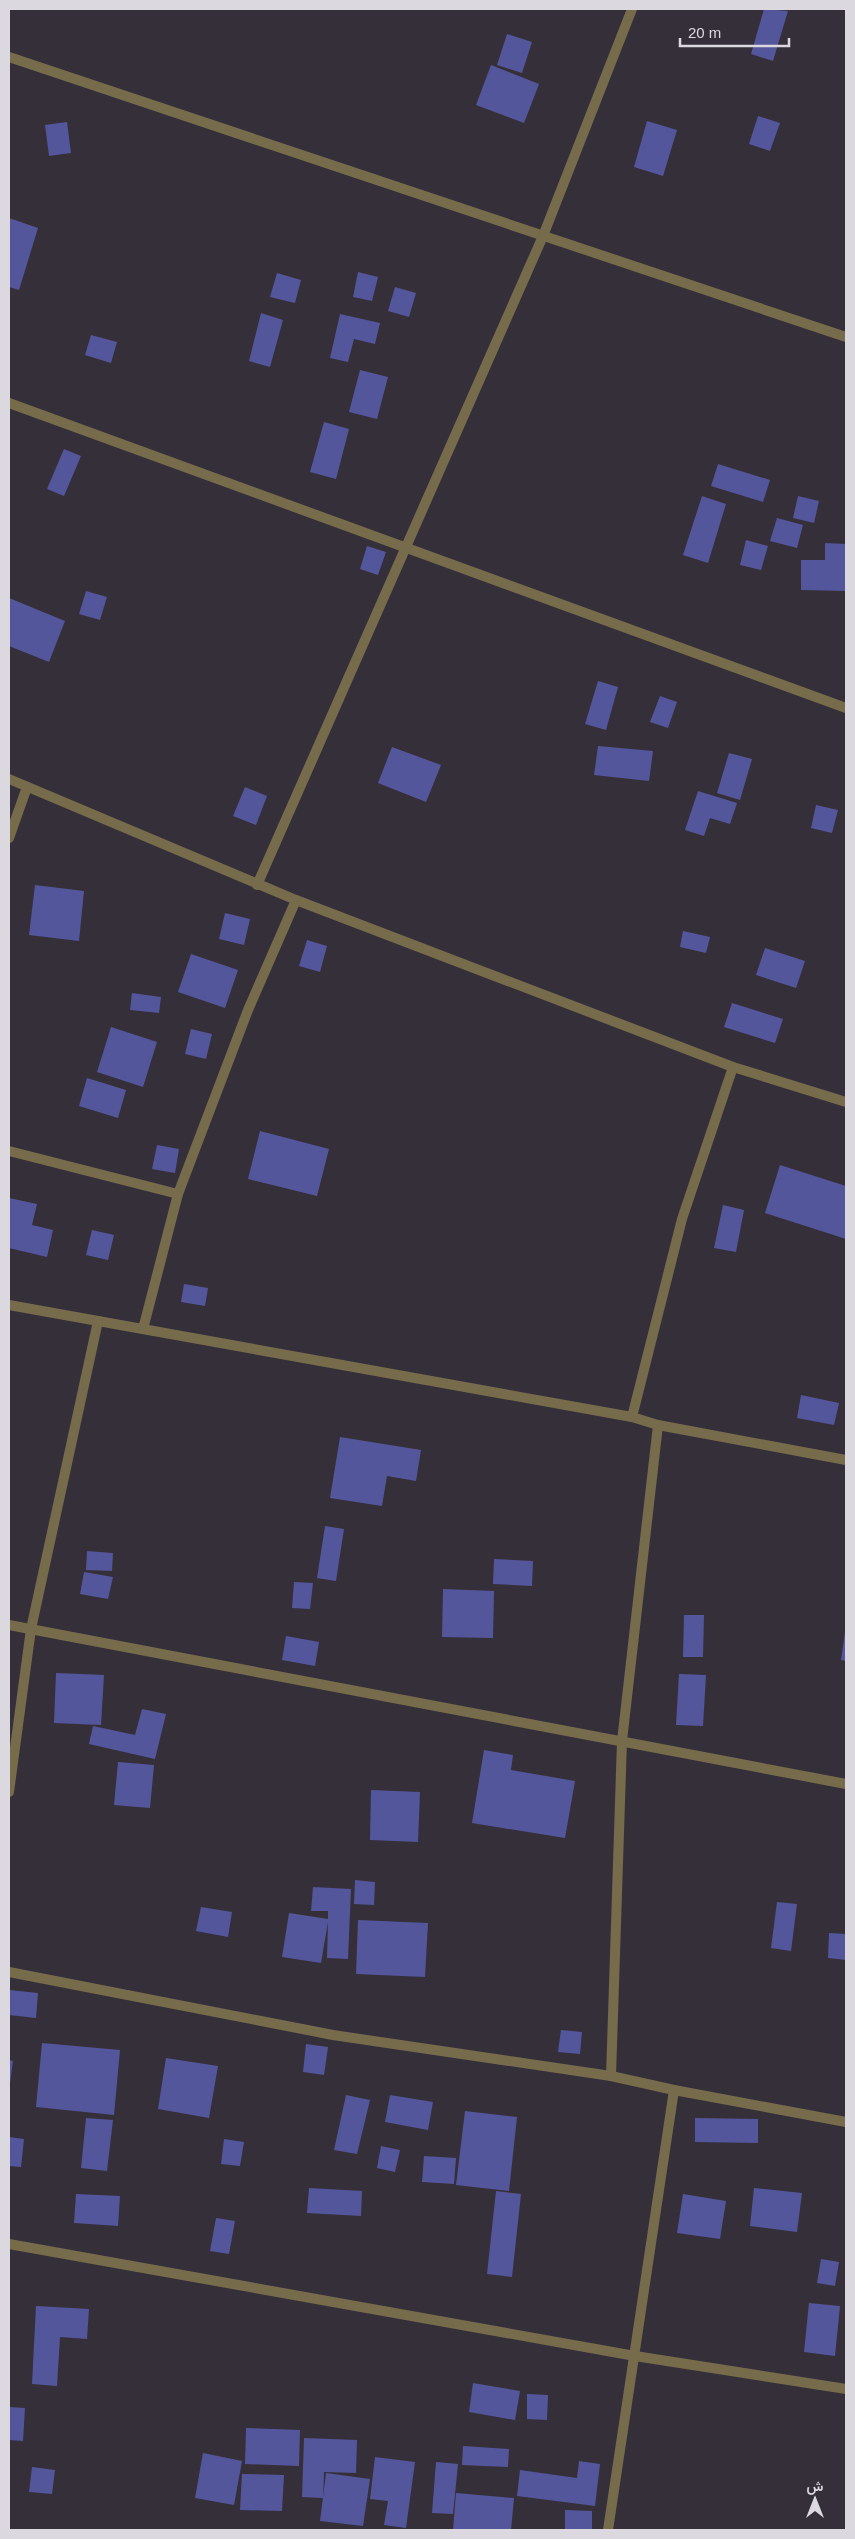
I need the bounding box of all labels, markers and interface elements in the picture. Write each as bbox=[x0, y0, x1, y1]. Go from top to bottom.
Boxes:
scale bar bbox=[680, 15, 789, 47]
text: 20 m bbox=[688, 24, 721, 41]
north arrow bbox=[790, 2474, 840, 2524]
text: ش bbox=[807, 2478, 824, 2495]

